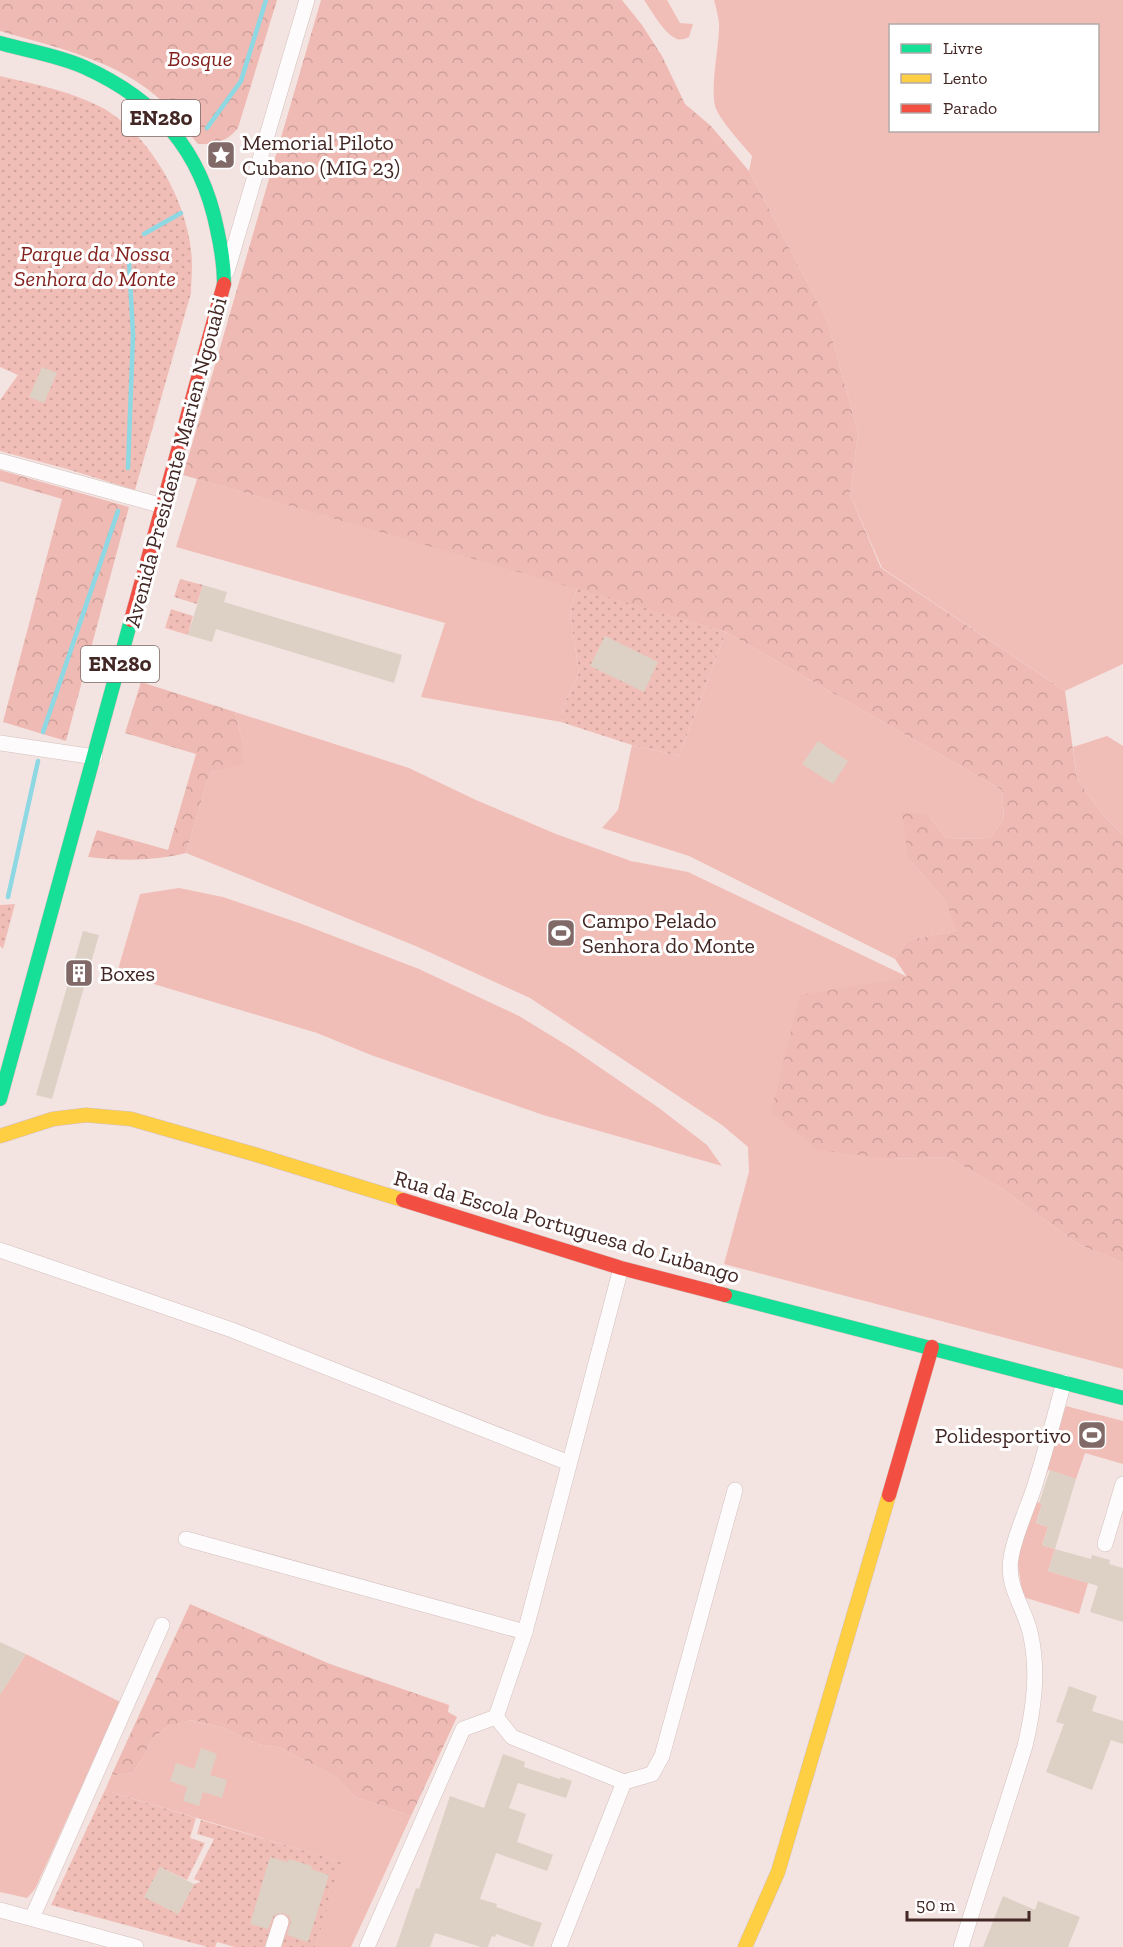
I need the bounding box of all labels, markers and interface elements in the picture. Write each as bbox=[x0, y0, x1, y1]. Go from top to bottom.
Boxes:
legend bbox=[889, 24, 1099, 132]
text: Livre bbox=[943, 37, 983, 59]
park label: Bosque bbox=[168, 45, 232, 72]
text: Lento bbox=[943, 67, 988, 89]
text: Parado bbox=[943, 97, 997, 119]
road number: EN280 bbox=[122, 100, 200, 136]
place label: Memorial Piloto Cubano (MIG 23) bbox=[242, 129, 400, 181]
place icon: Memorial Piloto Cubano (MIG 23) bbox=[205, 139, 237, 171]
park label: Parque da Nossa Senhora do Monte bbox=[14, 240, 176, 292]
street label: Avenida Presidente Marien Ngouabi bbox=[118, 294, 233, 630]
road number: EN280 bbox=[81, 646, 159, 682]
place label: Campo Pelado Senhora do Monte bbox=[582, 907, 755, 959]
sports icon: Campo Pelado Senhora do Monte bbox=[545, 917, 577, 949]
building icon: Boxes bbox=[63, 957, 95, 989]
place label: Boxes bbox=[100, 960, 155, 987]
street label: Rua da Escola Portuguesa do Lubango bbox=[391, 1164, 743, 1289]
sports icon: Polidesportivo bbox=[1076, 1419, 1108, 1451]
place label: Polidesportivo bbox=[935, 1422, 1071, 1449]
scale bar bbox=[907, 1884, 1028, 1922]
text: 50 m bbox=[916, 1894, 956, 1916]

